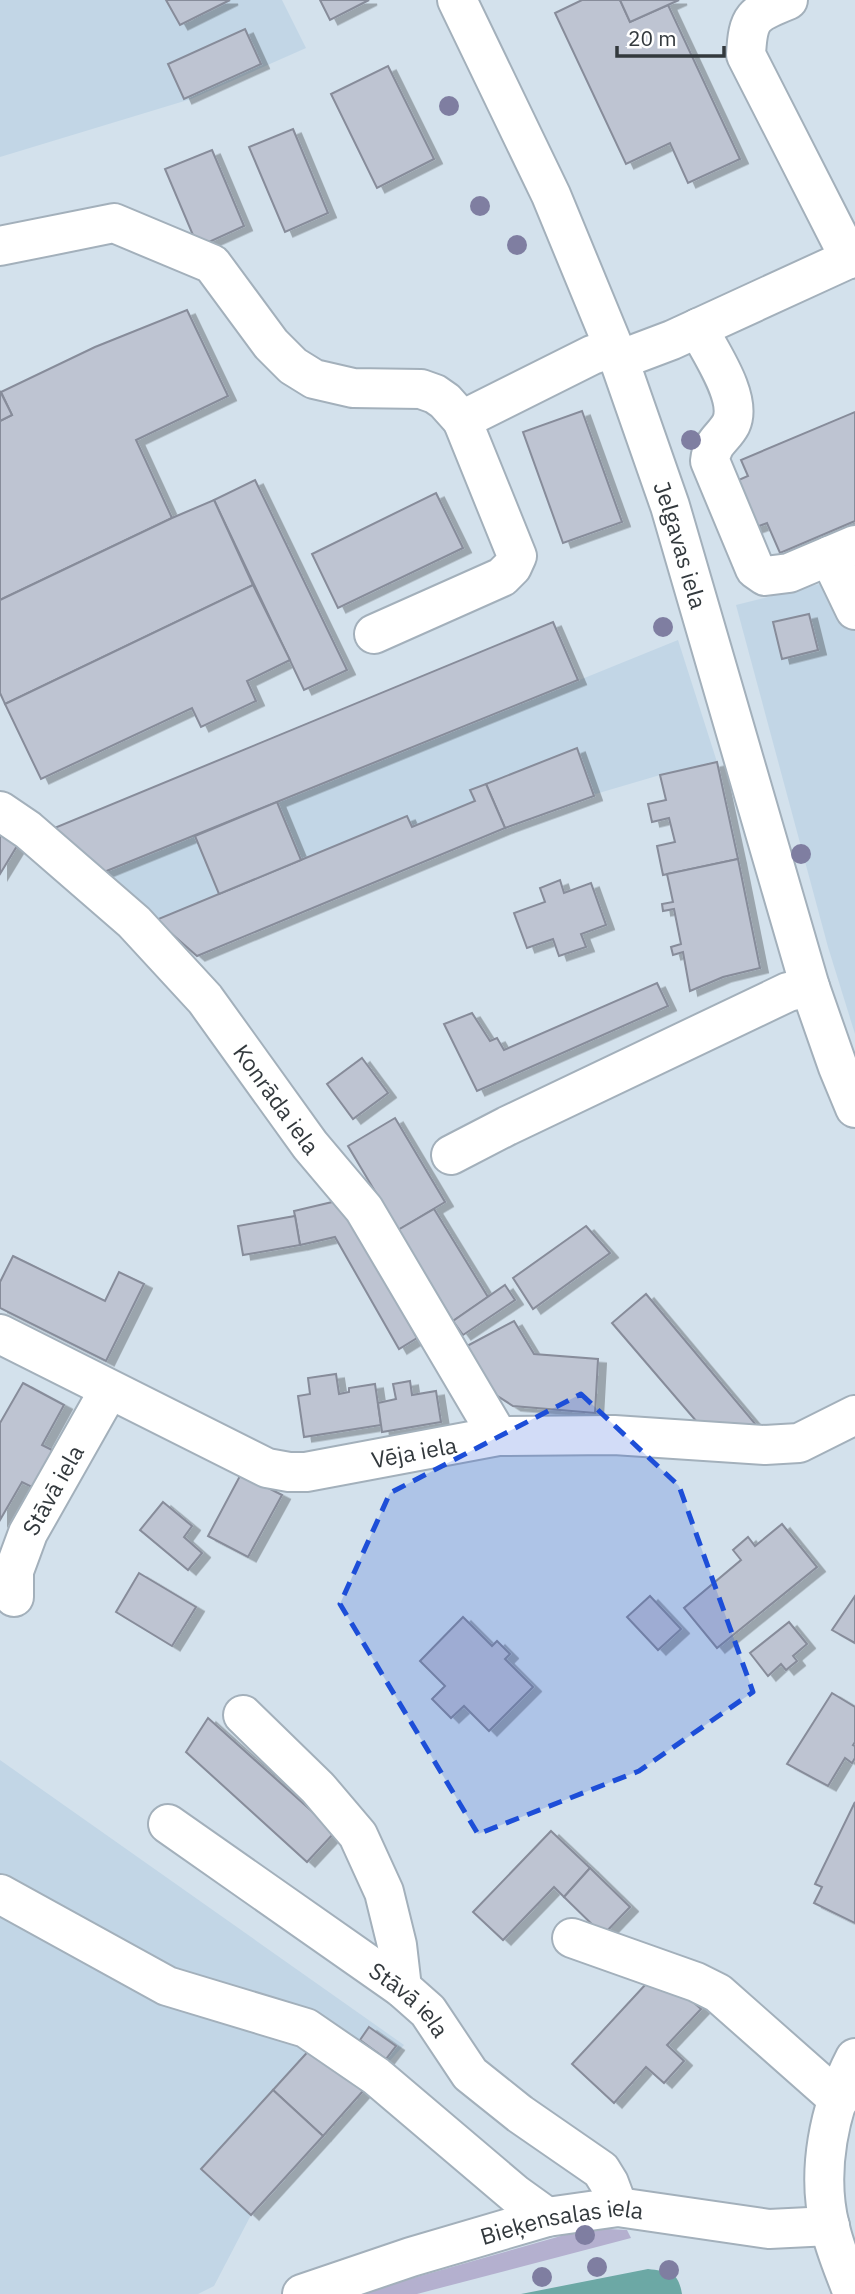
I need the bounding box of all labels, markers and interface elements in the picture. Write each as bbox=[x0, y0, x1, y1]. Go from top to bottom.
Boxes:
scale bar bbox=[617, 14, 724, 58]
text: 20 m bbox=[628, 24, 677, 52]
street label: Jelgavas iela bbox=[647, 477, 714, 612]
street label: Konrāda iela bbox=[227, 1038, 326, 1160]
street label: Vēja iela bbox=[369, 1429, 459, 1474]
street label: Stāvā iela bbox=[15, 1439, 90, 1541]
street label: Stāvā iela bbox=[364, 1955, 456, 2043]
street label: Bieķensalas iela bbox=[476, 2191, 646, 2251]

